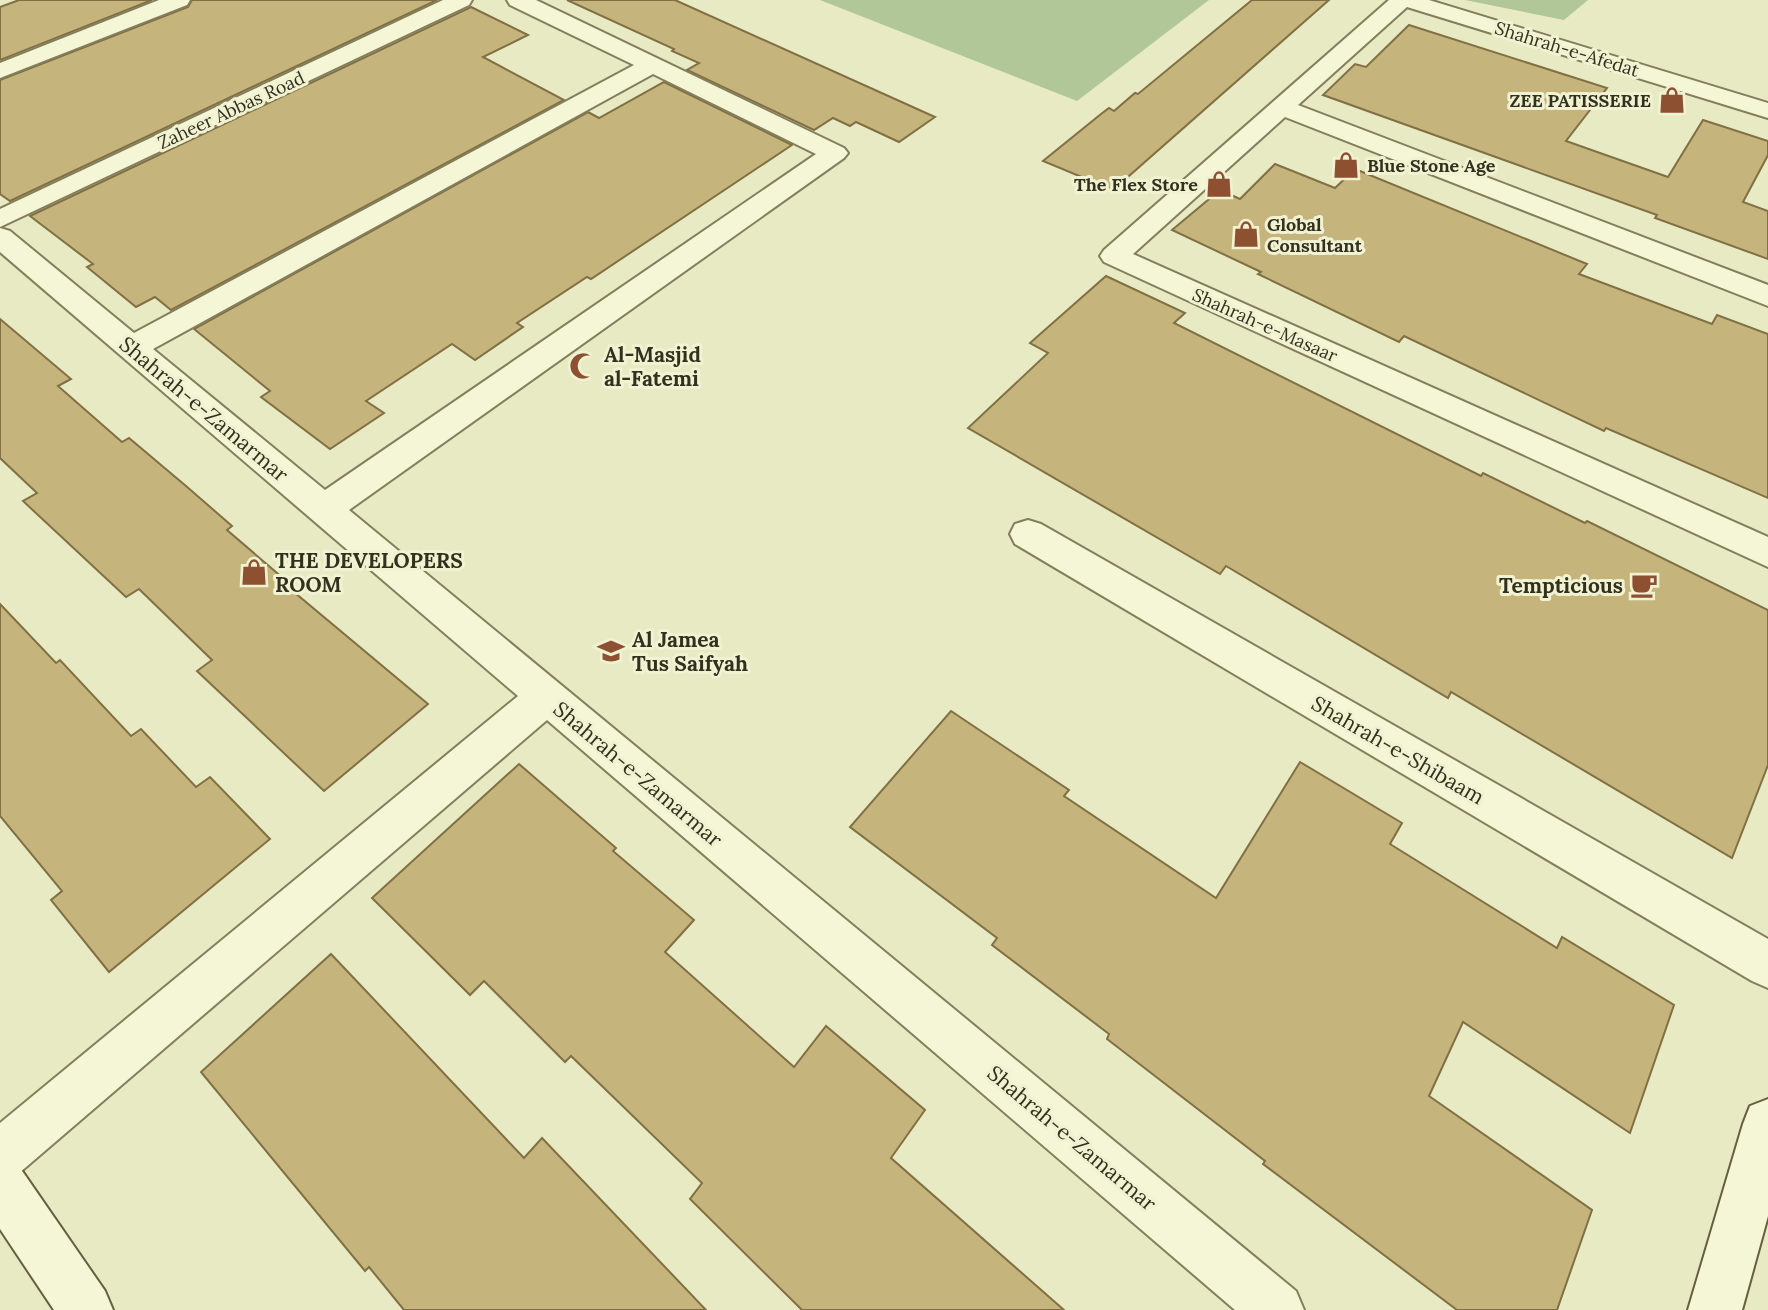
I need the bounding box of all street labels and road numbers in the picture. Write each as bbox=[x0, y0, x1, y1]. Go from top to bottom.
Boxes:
street label: Shahrah-e-Afedat bbox=[1492, 16, 1642, 82]
street label: Zaheer Abbas Road bbox=[154, 66, 308, 154]
street label: Shahrah-e-Masaar bbox=[1189, 283, 1341, 367]
street label: Shahrah-e-Zamarmar bbox=[114, 330, 294, 488]
street label: Shahrah-e-Shibaam bbox=[1307, 690, 1489, 811]
street label: Shahrah-e-Zamarmar bbox=[548, 695, 728, 853]
street label: Shahrah-e-Zamarmar bbox=[982, 1059, 1162, 1217]

